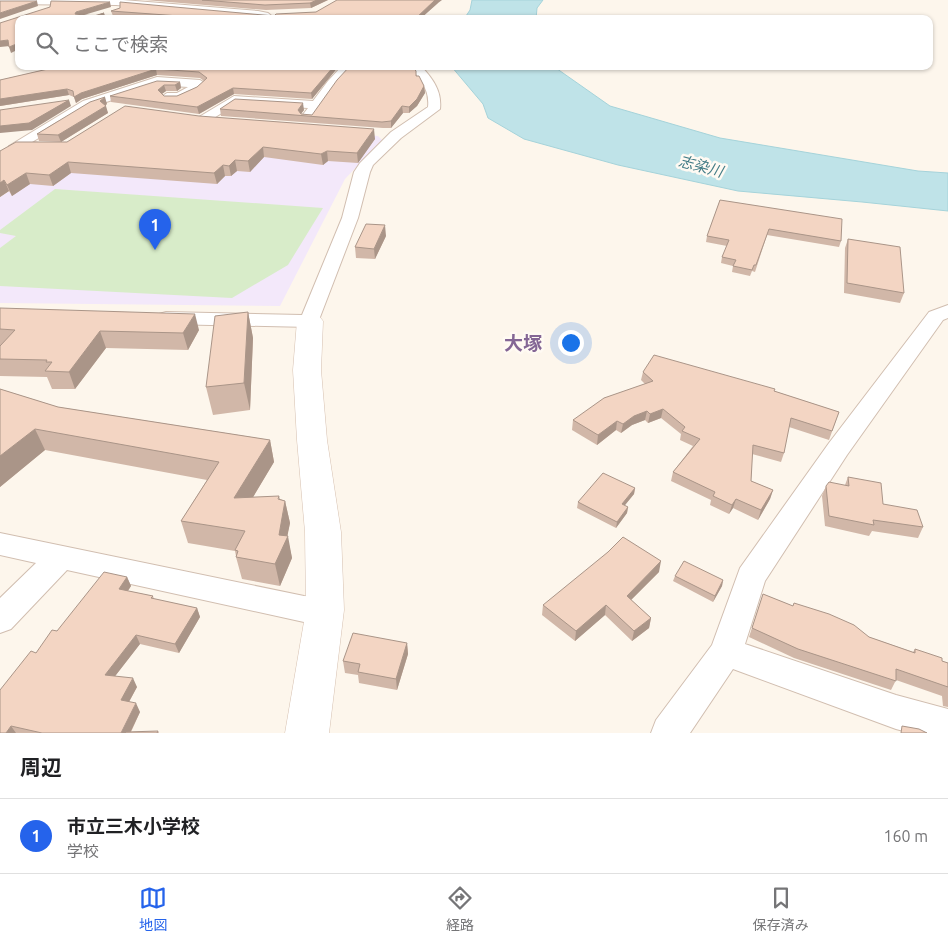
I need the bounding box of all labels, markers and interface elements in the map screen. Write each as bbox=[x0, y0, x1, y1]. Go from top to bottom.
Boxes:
search box bbox=[15, 15, 933, 70]
icon: search bbox=[33, 29, 61, 57]
text: ここで検索 bbox=[73, 33, 168, 55]
water label: 志染川 bbox=[677, 152, 727, 181]
pin: 1 bbox=[139, 209, 171, 250]
your location bbox=[558, 330, 584, 356]
district label: 大塚 bbox=[504, 332, 542, 354]
text: 周辺 bbox=[20, 755, 62, 779]
text: 市立三木小学校 bbox=[67, 815, 200, 837]
text: 1 bbox=[31, 827, 41, 845]
text: 160 m bbox=[883, 827, 928, 845]
text: 学校 bbox=[67, 842, 99, 860]
tab: 地図 bbox=[139, 884, 167, 934]
tab: 経路 bbox=[446, 884, 474, 934]
tab: 保存済み bbox=[753, 884, 809, 934]

